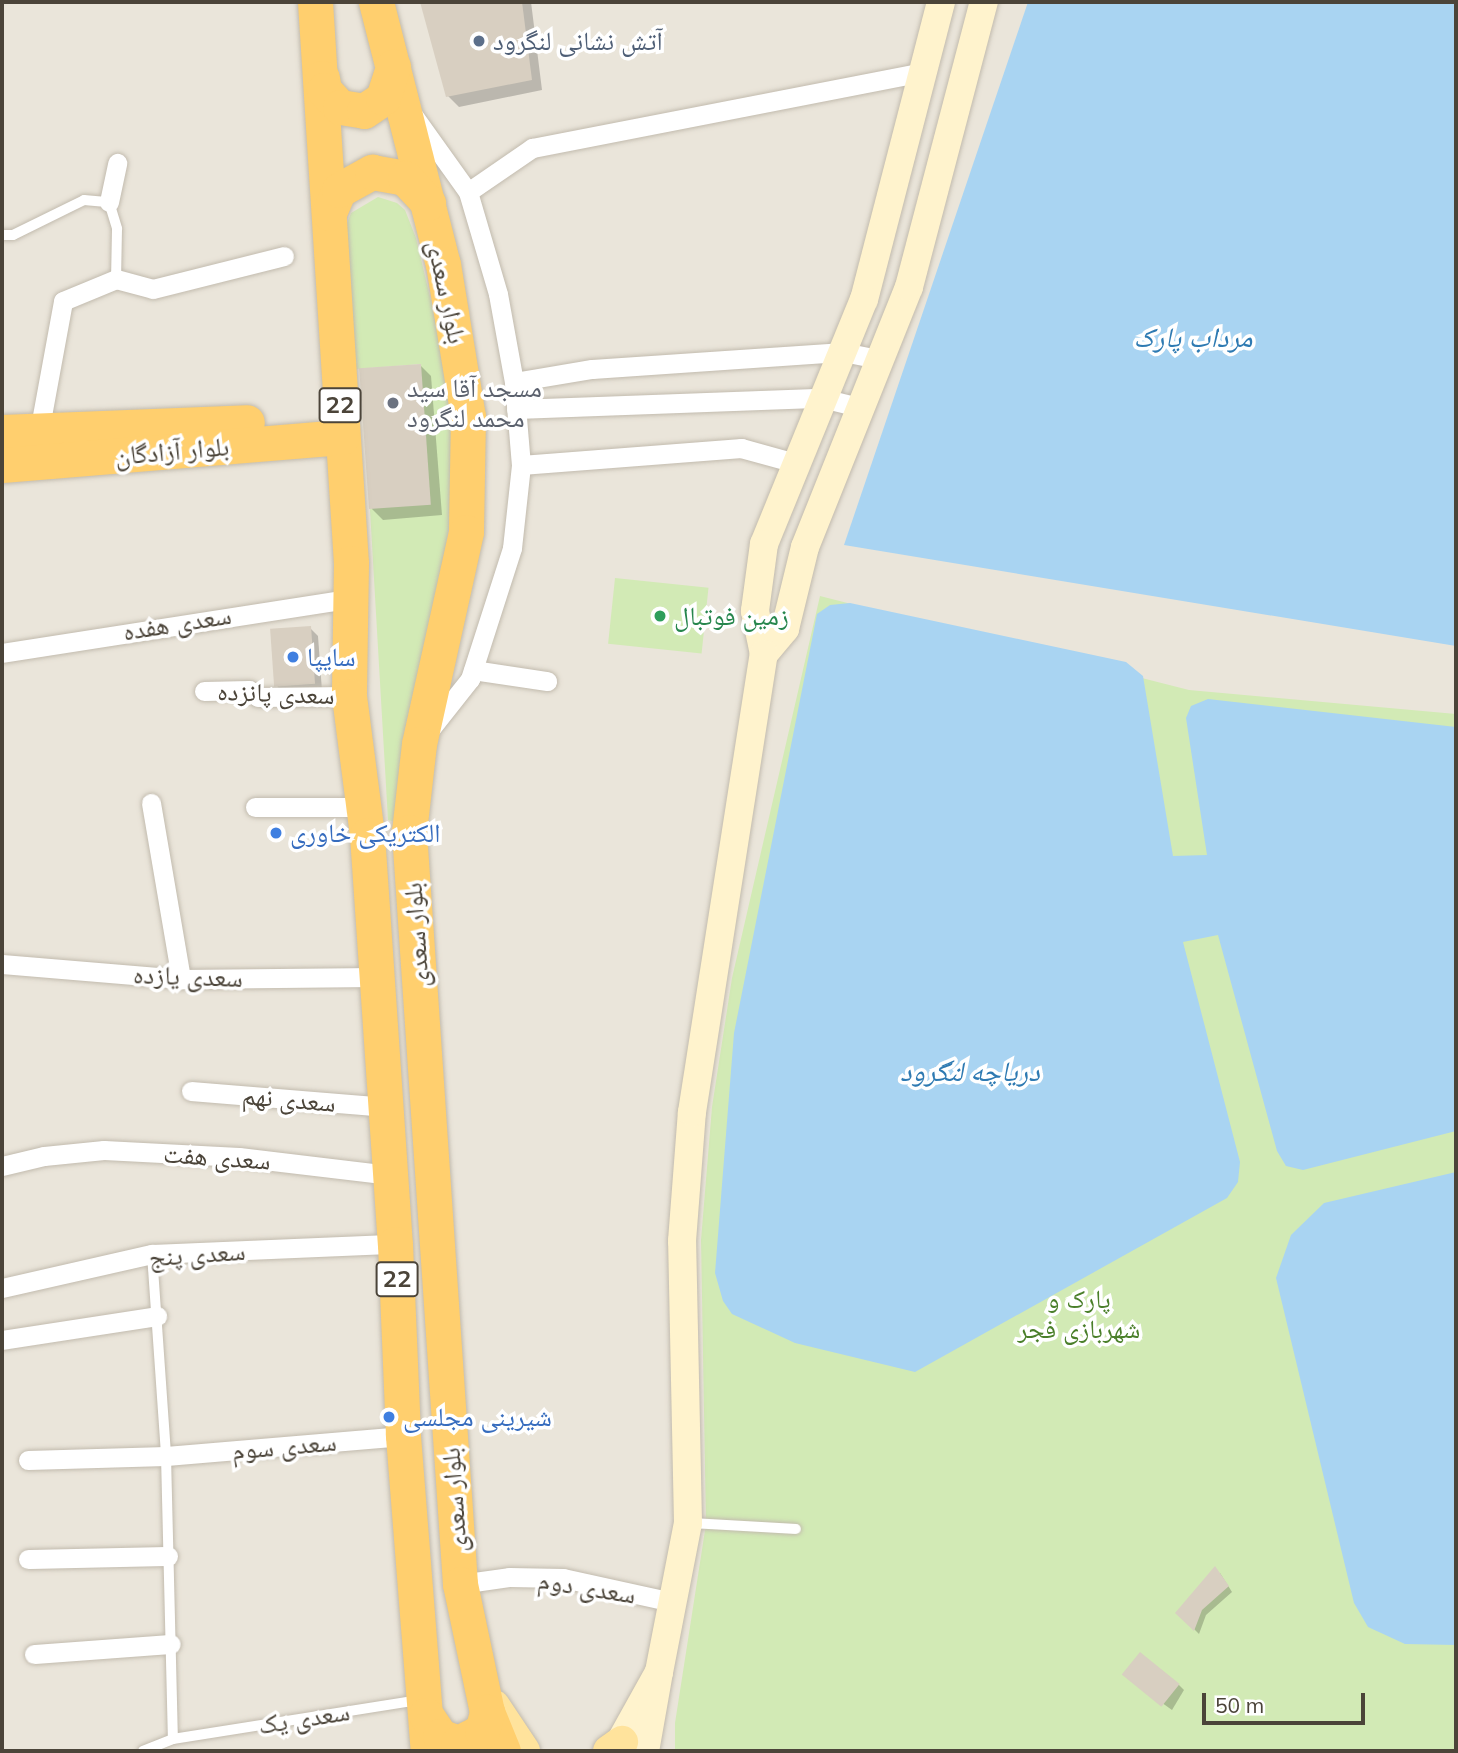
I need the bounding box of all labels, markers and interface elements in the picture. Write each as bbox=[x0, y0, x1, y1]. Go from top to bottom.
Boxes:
place label: آتش نشانی لنگرود bbox=[493, 25, 663, 57]
marker: آتش نشانی لنگرود bbox=[471, 33, 487, 49]
street label: بلوار سعدی bbox=[421, 237, 473, 347]
water label: مرداب پارک bbox=[1134, 320, 1252, 354]
place label: مسجد آقا سید محمد لنگرود bbox=[407, 372, 542, 434]
road number: 22 bbox=[317, 384, 363, 426]
marker: مسجد آقا سید محمد لنگرود bbox=[385, 395, 401, 411]
street label: بلوار آزادگان bbox=[114, 430, 230, 472]
street label: سعدی هفده bbox=[121, 599, 233, 647]
place label: زمین فوتبال bbox=[674, 600, 789, 632]
marker: زمین فوتبال bbox=[652, 608, 668, 624]
place label: سایپا bbox=[307, 641, 356, 673]
marker: سایپا bbox=[285, 649, 301, 665]
street label: سعدی پانزده bbox=[217, 675, 335, 711]
place label: الکتریکی خاوری bbox=[290, 817, 440, 849]
marker: الکتریکی خاوری bbox=[268, 825, 284, 841]
street label: بلوار سعدی bbox=[397, 882, 435, 988]
street label: سعدی یازده bbox=[133, 958, 243, 994]
water label: دریاچه لنگرود bbox=[900, 1054, 1040, 1088]
street label: سعدی نهم bbox=[241, 1079, 337, 1119]
street label: سعدی هفت bbox=[162, 1138, 272, 1176]
street label: سعدی پنج bbox=[148, 1235, 246, 1273]
road number: 22 bbox=[374, 1259, 420, 1300]
park label: پارک و شهربازی فجر bbox=[1018, 1283, 1140, 1344]
place label: شیرینی مجلسی bbox=[403, 1401, 552, 1433]
marker: شیرینی مجلسی bbox=[381, 1409, 397, 1425]
street label: سعدی سوم bbox=[230, 1426, 338, 1466]
street label: بلوار سعدی bbox=[435, 1447, 473, 1553]
street label: سعدی دوم bbox=[536, 1564, 638, 1610]
scale bar bbox=[1206, 1680, 1369, 1724]
text: 50 m bbox=[1215, 1692, 1264, 1718]
street label: سعدی یک bbox=[256, 1695, 352, 1741]

